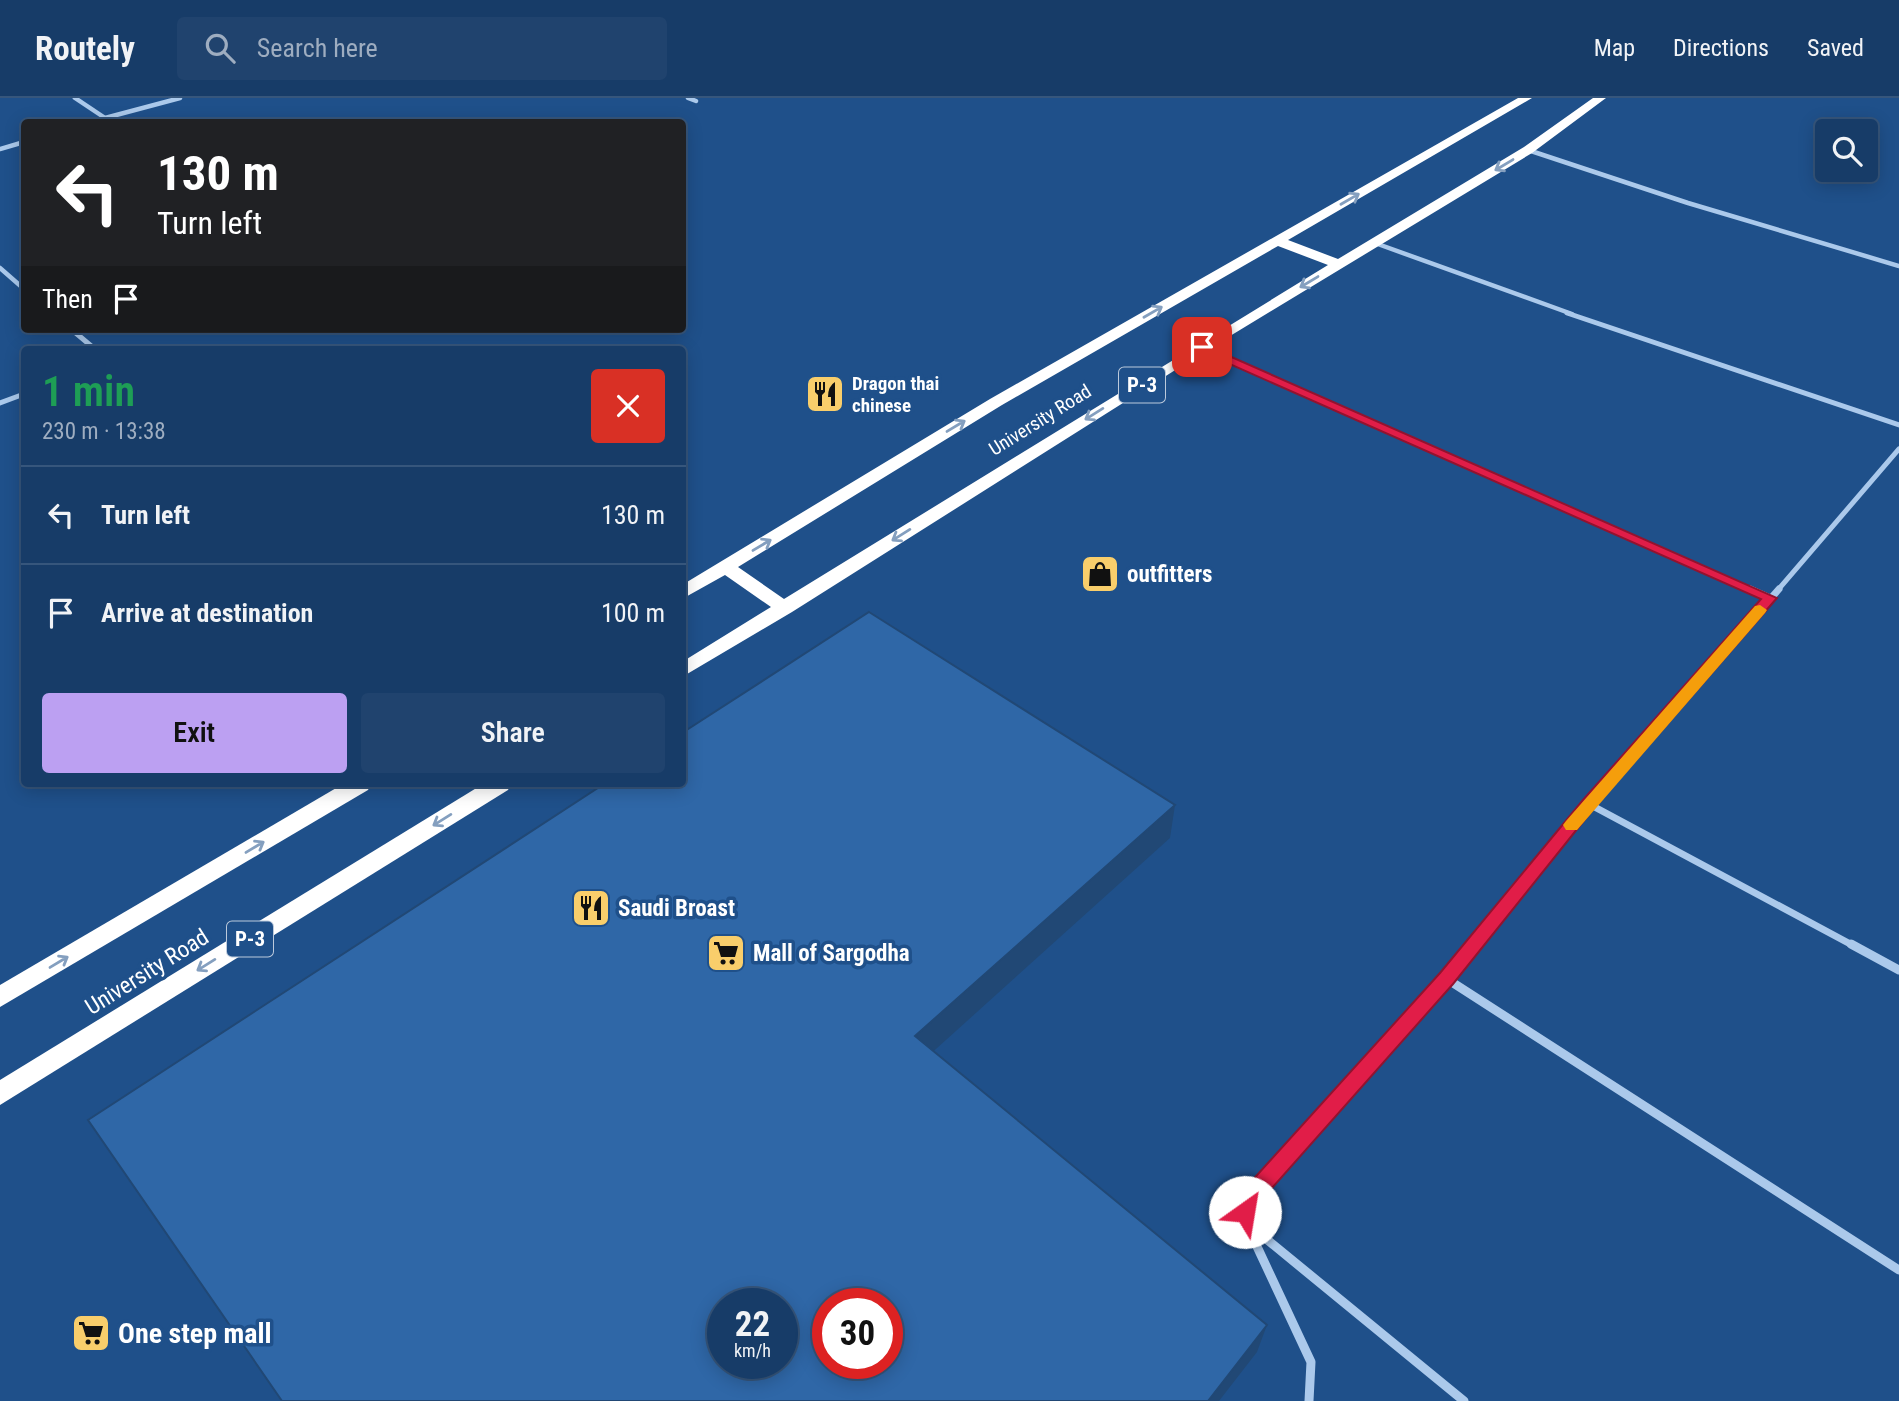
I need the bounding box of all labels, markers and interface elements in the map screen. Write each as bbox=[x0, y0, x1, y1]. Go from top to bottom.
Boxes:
search box bbox=[177, 17, 667, 80]
text: Routely bbox=[35, 29, 135, 68]
icon: search bbox=[201, 29, 239, 67]
text: Search here bbox=[257, 33, 378, 63]
text: Map bbox=[1594, 34, 1635, 62]
text: Directions bbox=[1673, 34, 1769, 62]
text: Saved bbox=[1807, 34, 1864, 62]
map controls bbox=[1815, 119, 1878, 182]
button: search bbox=[1815, 119, 1878, 182]
text: 130 m bbox=[157, 145, 279, 202]
icon: left bbox=[42, 147, 133, 238]
one-way arrow bbox=[1494, 158, 1514, 172]
one-way arrow bbox=[1339, 192, 1360, 205]
text: Turn left bbox=[157, 204, 262, 242]
one-way arrow bbox=[1299, 276, 1319, 290]
icon: arrive bbox=[107, 280, 145, 318]
text: Then bbox=[42, 284, 93, 314]
one-way arrow bbox=[1142, 305, 1162, 319]
pin bbox=[1172, 317, 1232, 377]
icon: arrive bbox=[1183, 328, 1221, 366]
text: 1 min bbox=[42, 367, 135, 416]
road number: P-3 bbox=[1119, 368, 1165, 402]
button: close bbox=[591, 369, 665, 443]
place label: Dragon thai chinese bbox=[852, 372, 939, 417]
restaurant icon: Dragon thai chinese bbox=[804, 373, 846, 415]
street label: University Road bbox=[985, 380, 1095, 460]
one-way arrow bbox=[1085, 408, 1105, 422]
text: 230 m · 13:38 bbox=[42, 418, 166, 445]
one-way arrow bbox=[946, 419, 965, 434]
icon: left bbox=[42, 496, 80, 534]
text: Turn left bbox=[101, 500, 190, 530]
text: 130 m bbox=[601, 500, 665, 530]
one-way arrow bbox=[892, 528, 912, 542]
one-way arrow bbox=[752, 538, 771, 553]
shop icon: outfitters bbox=[1079, 553, 1121, 595]
place label: outfitters bbox=[1127, 561, 1213, 588]
icon: arrive bbox=[42, 594, 80, 632]
text: Arrive at destination bbox=[101, 598, 313, 628]
text: 100 m bbox=[601, 598, 665, 628]
button: Exit bbox=[42, 693, 347, 773]
button: Share bbox=[361, 693, 665, 773]
one-way arrow bbox=[432, 813, 452, 827]
one-way arrow bbox=[244, 839, 264, 853]
restaurant icon: Saudi Broast bbox=[570, 887, 612, 929]
place label: Saudi Broast bbox=[618, 895, 735, 922]
road number: P-3 bbox=[227, 922, 273, 956]
street label: University Road bbox=[80, 923, 214, 1021]
supermarket icon: Mall of Sargodha bbox=[705, 932, 747, 974]
place label: Mall of Sargodha bbox=[753, 940, 910, 967]
one-way arrow bbox=[48, 955, 68, 969]
one-way arrow bbox=[197, 959, 217, 973]
position arrow bbox=[1208, 1175, 1282, 1249]
speed limit sign: 30 bbox=[812, 1288, 903, 1379]
text: 22 bbox=[735, 1304, 770, 1345]
supermarket icon: One step mall bbox=[70, 1312, 112, 1354]
place label: One step mall bbox=[118, 1317, 272, 1350]
text: km/h bbox=[734, 1340, 771, 1361]

